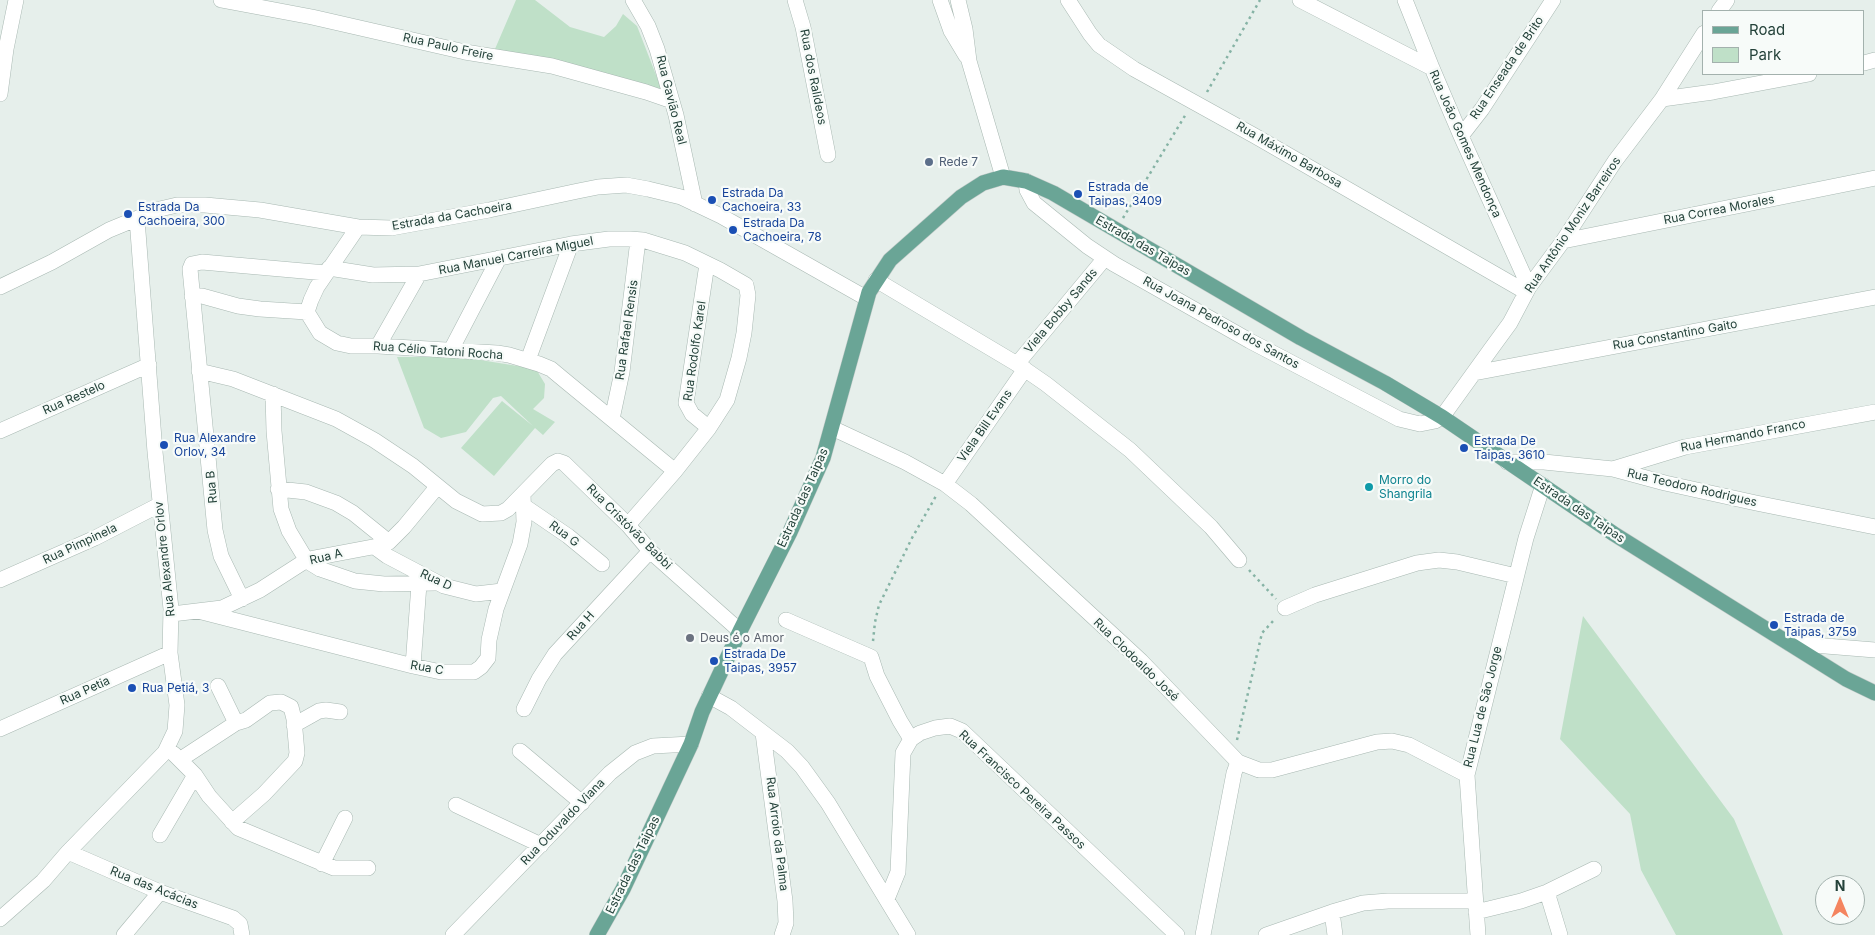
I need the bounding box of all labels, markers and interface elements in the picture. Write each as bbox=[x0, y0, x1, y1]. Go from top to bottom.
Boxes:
legend bbox=[1702, 10, 1865, 75]
street label: Rua Enseada de Brito bbox=[1467, 14, 1547, 122]
text: Road bbox=[1749, 20, 1785, 39]
street label: Rua dos Ralideos bbox=[797, 28, 829, 126]
street label: Rua Paulo Freire bbox=[401, 30, 495, 64]
text: Park bbox=[1749, 45, 1781, 64]
street label: Rua Gavião Real bbox=[653, 54, 689, 146]
street label: Rua João Gomes Mendonça bbox=[1426, 68, 1504, 220]
street label: Rua Máximo Barbosa bbox=[1233, 119, 1345, 191]
street label: Rua Antônio Moniz Barreiros bbox=[1522, 154, 1624, 296]
place label: Rede 7 bbox=[939, 155, 978, 169]
marker: Rede 7 bbox=[923, 156, 935, 168]
place label: Estrada de Taipas, 3409 bbox=[1088, 180, 1162, 208]
place label: Estrada Da Cachoeira, 33 bbox=[722, 186, 801, 214]
marker: Estrada de Taipas, 3409 bbox=[1072, 188, 1084, 200]
street label: Rua Correa Morales bbox=[1662, 192, 1776, 228]
marker: Estrada Da Cachoeira, 33 bbox=[706, 194, 718, 206]
street label: Estrada da Cachoeira bbox=[391, 198, 513, 234]
place label: Estrada Da Cachoeira, 300 bbox=[138, 200, 225, 228]
marker: Estrada Da Cachoeira, 300 bbox=[122, 208, 134, 220]
street label: Estrada das Taipas bbox=[1093, 213, 1193, 279]
place label: Estrada Da Cachoeira, 78 bbox=[743, 216, 822, 244]
marker: Estrada Da Cachoeira, 78 bbox=[727, 224, 739, 236]
street label: Rua Manuel Carreira Miguel bbox=[438, 234, 594, 278]
street label: Viela Bobby Sands bbox=[1021, 266, 1101, 356]
street label: Rua Joana Pedroso dos Santos bbox=[1140, 274, 1302, 372]
street label: Rua Rafael Rensis bbox=[613, 279, 641, 381]
street label: Rua Rodolfo Karel bbox=[681, 300, 709, 402]
street label: Rua Constantino Gaito bbox=[1612, 317, 1738, 353]
street label: Rua Célio Tatoni Rocha bbox=[372, 339, 504, 363]
street label: Rua Restelo bbox=[41, 378, 107, 418]
street label: Viela Bill Evans bbox=[955, 387, 1015, 465]
street label: Rua Hermando Franco bbox=[1679, 417, 1807, 455]
place label: Rua Alexandre Orlov, 34 bbox=[174, 431, 256, 459]
place label: Estrada De Taipas, 3610 bbox=[1474, 434, 1545, 462]
marker: Rua Alexandre Orlov, 34 bbox=[158, 439, 170, 451]
marker: Estrada De Taipas, 3610 bbox=[1458, 442, 1470, 454]
street label: Estrada das Taipas bbox=[775, 446, 831, 550]
street label: Rua Teodoro Rodrigues bbox=[1626, 466, 1758, 510]
street label: Rua B bbox=[203, 470, 221, 504]
place label: Morro do Shangrila bbox=[1379, 473, 1432, 501]
street label: Estrada das Taipas bbox=[1531, 474, 1627, 546]
street label: Rua Cristóvão Babbi bbox=[583, 481, 675, 573]
marker: Morro do Shangrila bbox=[1363, 481, 1375, 493]
street label: Rua Alexandre Orlov bbox=[152, 501, 178, 617]
street label: Rua G bbox=[546, 518, 582, 550]
street label: Rua Pimpinela bbox=[41, 521, 119, 567]
street label: Rua A bbox=[308, 546, 344, 568]
street label: Rua D bbox=[418, 566, 454, 594]
street label: Rua H bbox=[564, 609, 598, 643]
place label: Estrada de Taipas, 3759 bbox=[1784, 611, 1857, 639]
street label: Rua Clodoaldo José bbox=[1090, 615, 1182, 705]
marker: Estrada de Taipas, 3759 bbox=[1768, 619, 1780, 631]
place label: Deus é o Amor bbox=[700, 631, 784, 645]
marker: Deus é o Amor bbox=[684, 632, 696, 644]
street label: Rua Lua de São Jorge bbox=[1461, 645, 1505, 769]
place label: Estrada De Taipas, 3957 bbox=[724, 647, 797, 675]
marker: Estrada De Taipas, 3957 bbox=[708, 655, 720, 667]
street label: Rua C bbox=[409, 658, 445, 678]
street label: Rua Petia bbox=[58, 674, 112, 708]
place label: Rua Petiá, 3 bbox=[142, 681, 209, 695]
marker: Rua Petiá, 3 bbox=[126, 682, 138, 694]
street label: Rua Francisco Pereira Passos bbox=[956, 728, 1088, 852]
street label: Rua Oduvaldo Viana bbox=[518, 776, 608, 868]
street label: Rua Arroio da Palma bbox=[763, 776, 791, 892]
street label: Estrada das Taipas bbox=[603, 814, 663, 916]
street label: Rua das Acácias bbox=[108, 864, 200, 912]
north arrow bbox=[1815, 875, 1865, 925]
text: N bbox=[1835, 877, 1845, 894]

